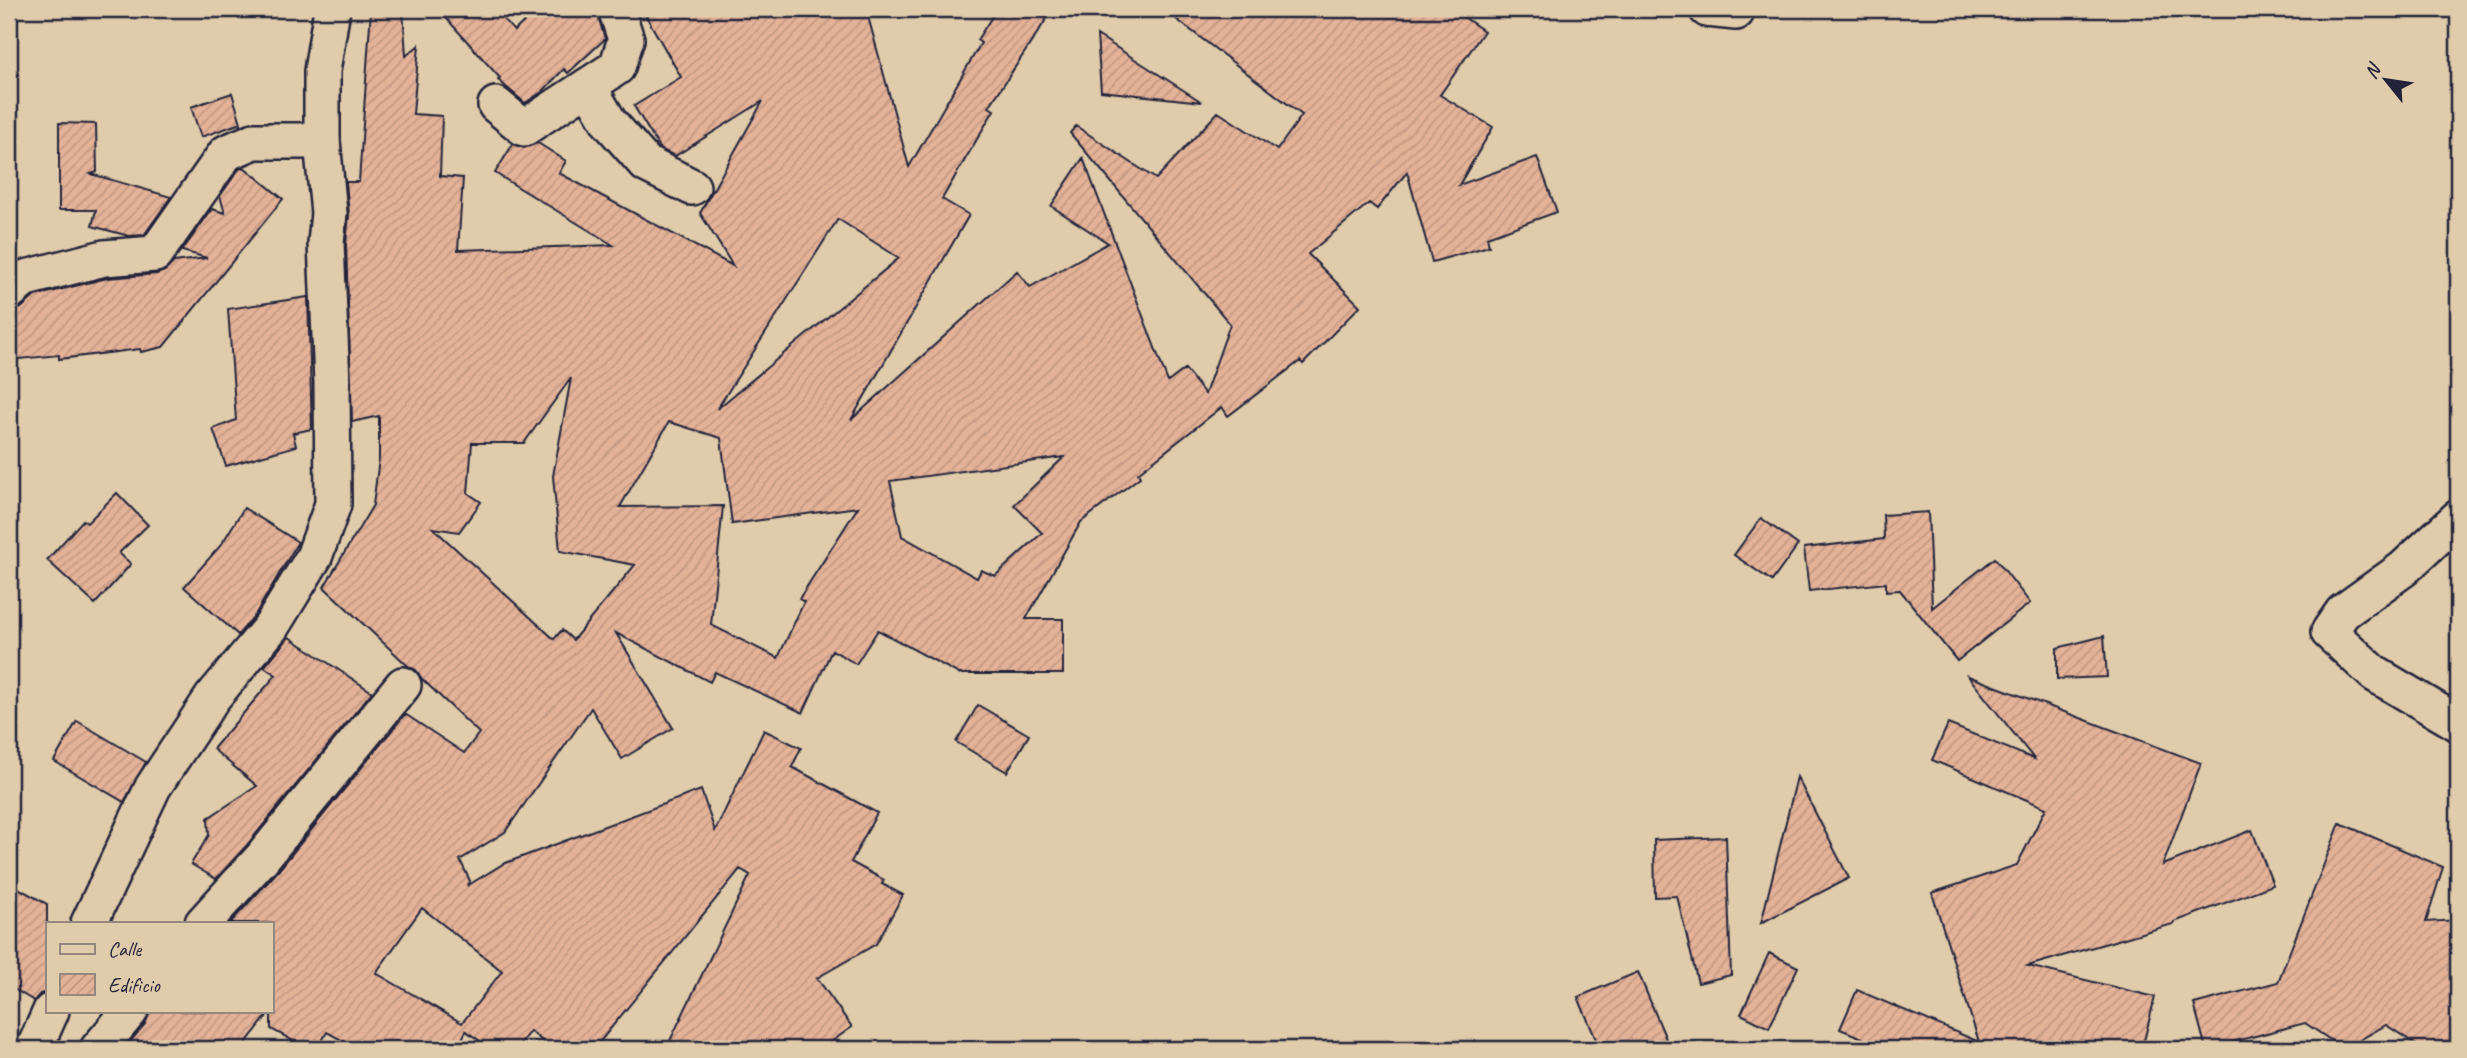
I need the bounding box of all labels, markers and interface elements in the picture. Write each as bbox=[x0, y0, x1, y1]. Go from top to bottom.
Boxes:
north arrow bbox=[2352, 46, 2422, 116]
text: N bbox=[2359, 58, 2387, 83]
legend bbox=[46, 922, 273, 1012]
text: Calle bbox=[108, 936, 142, 962]
text: Edificio bbox=[108, 972, 161, 998]

